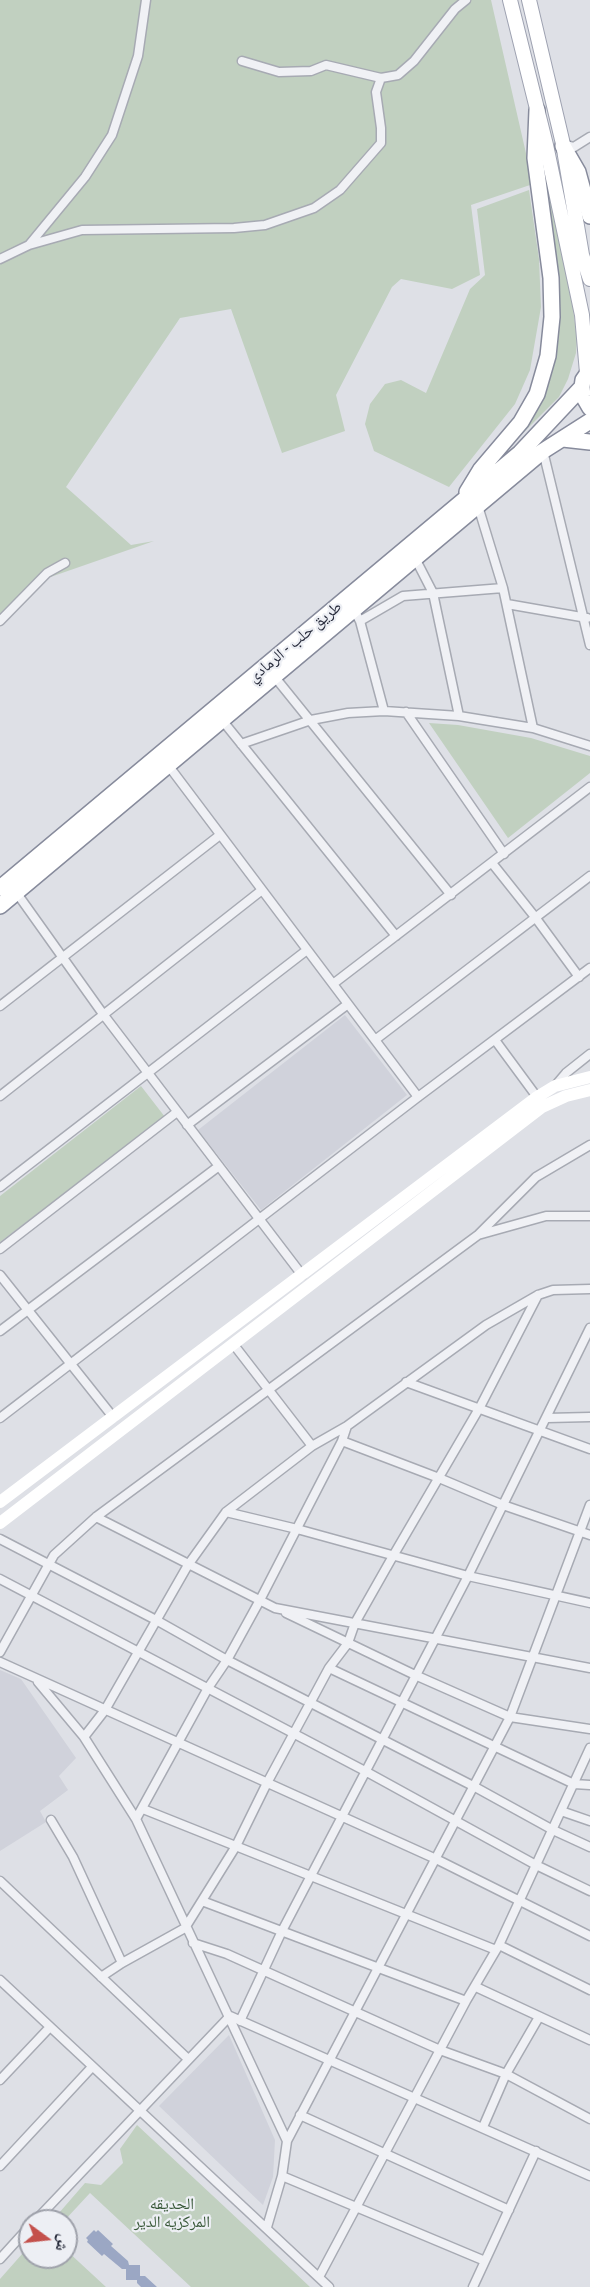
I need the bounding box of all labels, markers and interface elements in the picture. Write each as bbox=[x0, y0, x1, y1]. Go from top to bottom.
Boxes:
street label: طريق حلب - الرمادي bbox=[244, 597, 346, 687]
park label: الحديقه المركزيه الدير bbox=[134, 2194, 210, 2232]
north arrow bbox=[18, 2209, 78, 2269]
text: ش bbox=[52, 2232, 75, 2254]

